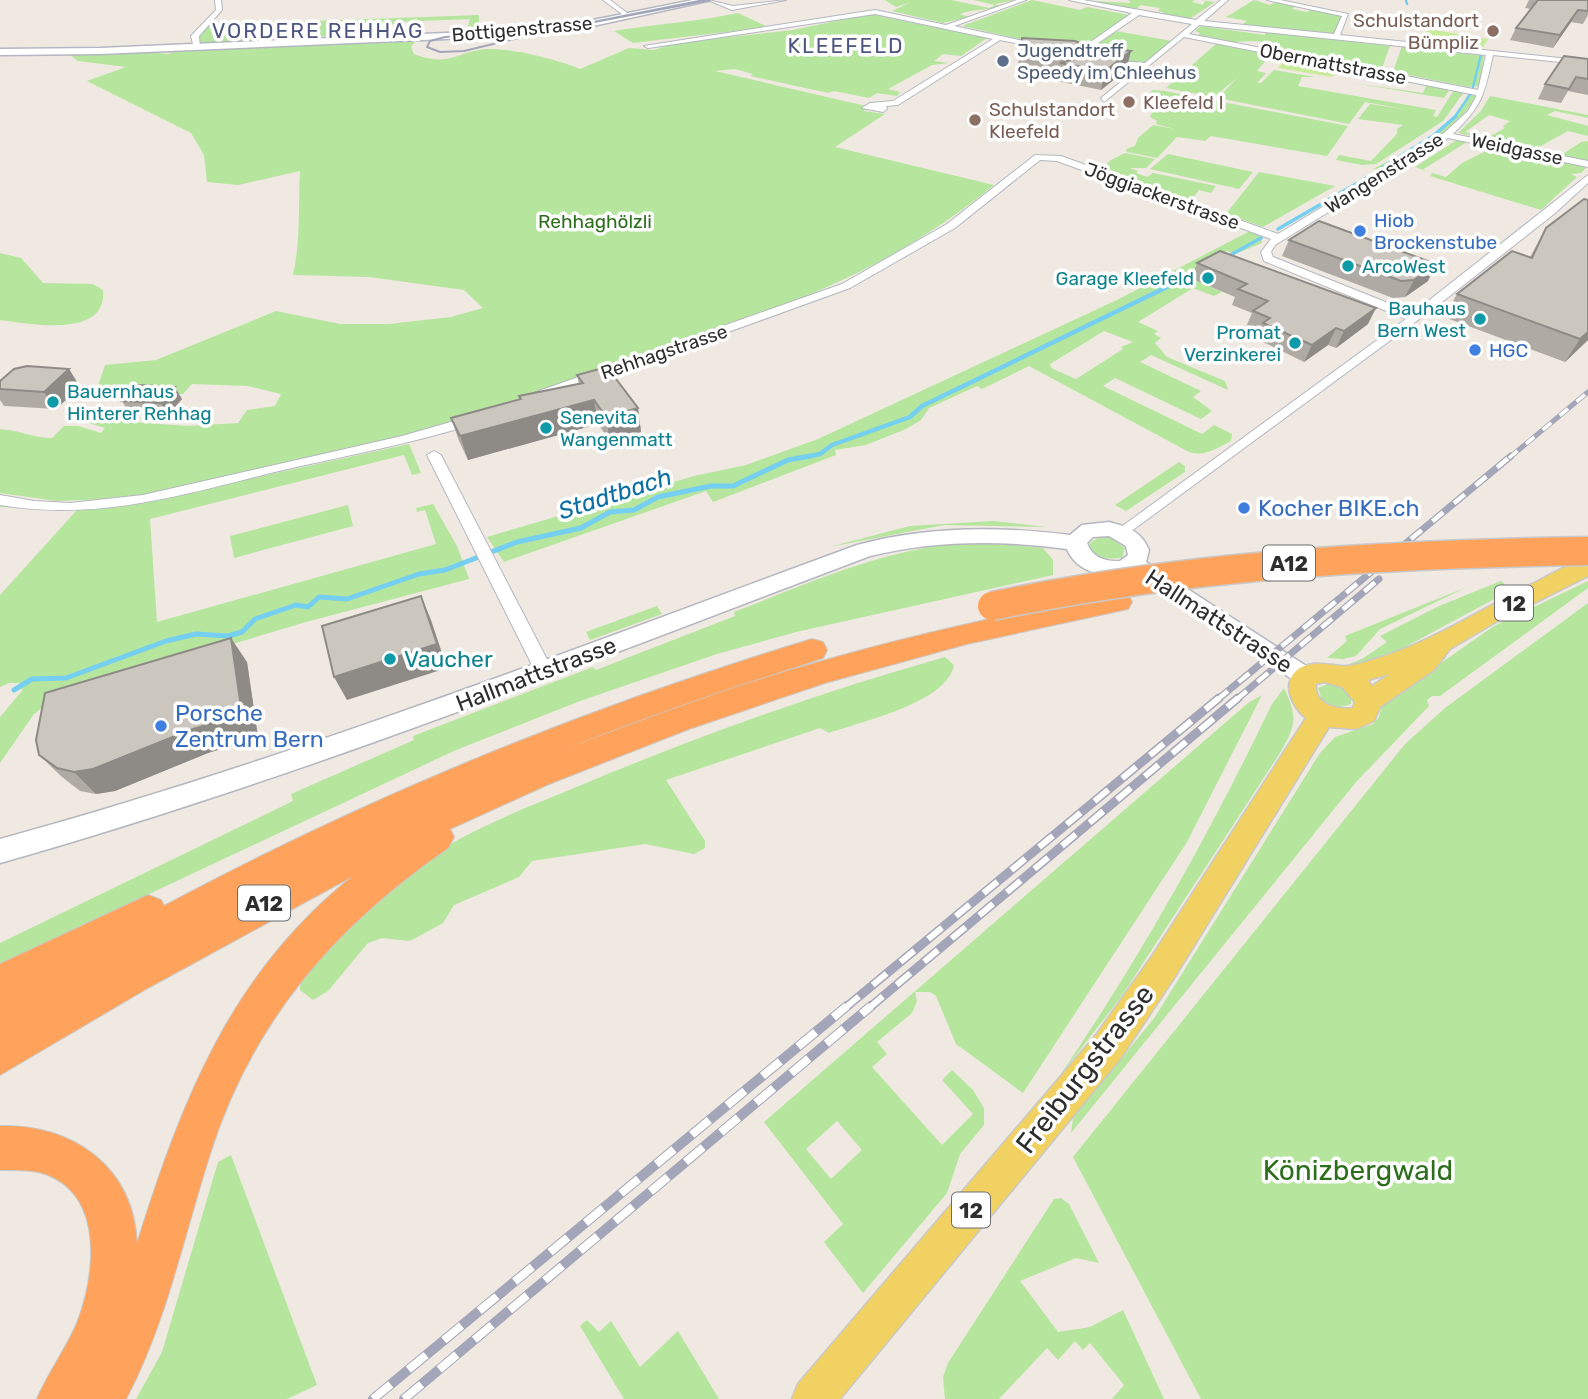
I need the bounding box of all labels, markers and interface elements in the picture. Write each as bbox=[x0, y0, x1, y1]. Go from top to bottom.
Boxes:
place label: Schulstandort Bümpliz bbox=[1353, 9, 1480, 54]
street label: Bottigenstrasse bbox=[451, 11, 593, 47]
district label: VORDERE REHHAG bbox=[212, 18, 424, 43]
marker: Schulstandort Bümpliz bbox=[1485, 23, 1501, 39]
district label: KLEEFELD bbox=[787, 33, 905, 58]
place label: Jugendtreff Speedy im Chleehus bbox=[1017, 39, 1196, 84]
street label: Obermattstrasse bbox=[1258, 39, 1408, 89]
marker: Jugendtreff Speedy im Chleehus bbox=[995, 53, 1011, 69]
place label: Kleefeld I bbox=[1143, 91, 1224, 114]
marker: Kleefeld I bbox=[1121, 94, 1137, 110]
place label: Schulstandort Kleefeld bbox=[989, 98, 1115, 143]
marker: Schulstandort Kleefeld bbox=[967, 112, 983, 128]
street label: Wangenstrasse bbox=[1321, 127, 1447, 219]
street label: Weidgasse bbox=[1469, 128, 1565, 170]
street label: Jöggiackerstrasse bbox=[1081, 157, 1243, 235]
place label: Hiob Brockenstube bbox=[1374, 209, 1497, 254]
park label: Rehhaghölzli bbox=[538, 210, 652, 233]
marker: Hiob Brockenstube bbox=[1352, 223, 1368, 239]
place label: ArcoWest bbox=[1362, 255, 1446, 278]
marker: ArcoWest bbox=[1340, 258, 1356, 274]
place label: Garage Kleefeld bbox=[1055, 267, 1194, 290]
marker: Garage Kleefeld bbox=[1200, 270, 1216, 286]
place label: Bauhaus Bern West bbox=[1377, 297, 1467, 342]
marker: Bauhaus Bern West bbox=[1472, 311, 1488, 327]
street label: Rehhagstrasse bbox=[598, 320, 730, 384]
place label: Promat Verzinkerei bbox=[1184, 321, 1282, 366]
marker: Promat Verzinkerei bbox=[1287, 335, 1303, 351]
place label: HGC bbox=[1489, 339, 1528, 362]
marker: HGC bbox=[1467, 342, 1483, 358]
place label: Bauernhaus Hinterer Rehhag bbox=[67, 380, 212, 425]
marker: Bauernhaus Hinterer Rehhag bbox=[45, 394, 61, 410]
place label: Senevita Wangenmatt bbox=[560, 406, 673, 451]
marker: Senevita Wangenmatt bbox=[538, 420, 554, 436]
water label: Stadtbach bbox=[555, 462, 675, 526]
place label: Kocher BIKE.ch bbox=[1258, 494, 1419, 522]
marker: Kocher BIKE.ch bbox=[1236, 500, 1252, 516]
road number: A12 bbox=[1263, 546, 1315, 580]
street label: Hallmattstrasse bbox=[1140, 563, 1298, 679]
road number: 12 bbox=[1495, 586, 1533, 620]
street label: Hallmattstrasse bbox=[452, 631, 620, 717]
place label: Vaucher bbox=[404, 645, 493, 673]
marker: Vaucher bbox=[382, 651, 398, 667]
place label: Porsche Zentrum Bern bbox=[175, 699, 324, 753]
marker: Porsche Zentrum Bern bbox=[153, 718, 169, 734]
road number: A12 bbox=[238, 886, 290, 920]
street label: Freiburgstrasse bbox=[1009, 978, 1161, 1160]
park label: Könizbergwald bbox=[1263, 1154, 1453, 1187]
road number: 12 bbox=[952, 1192, 990, 1228]

